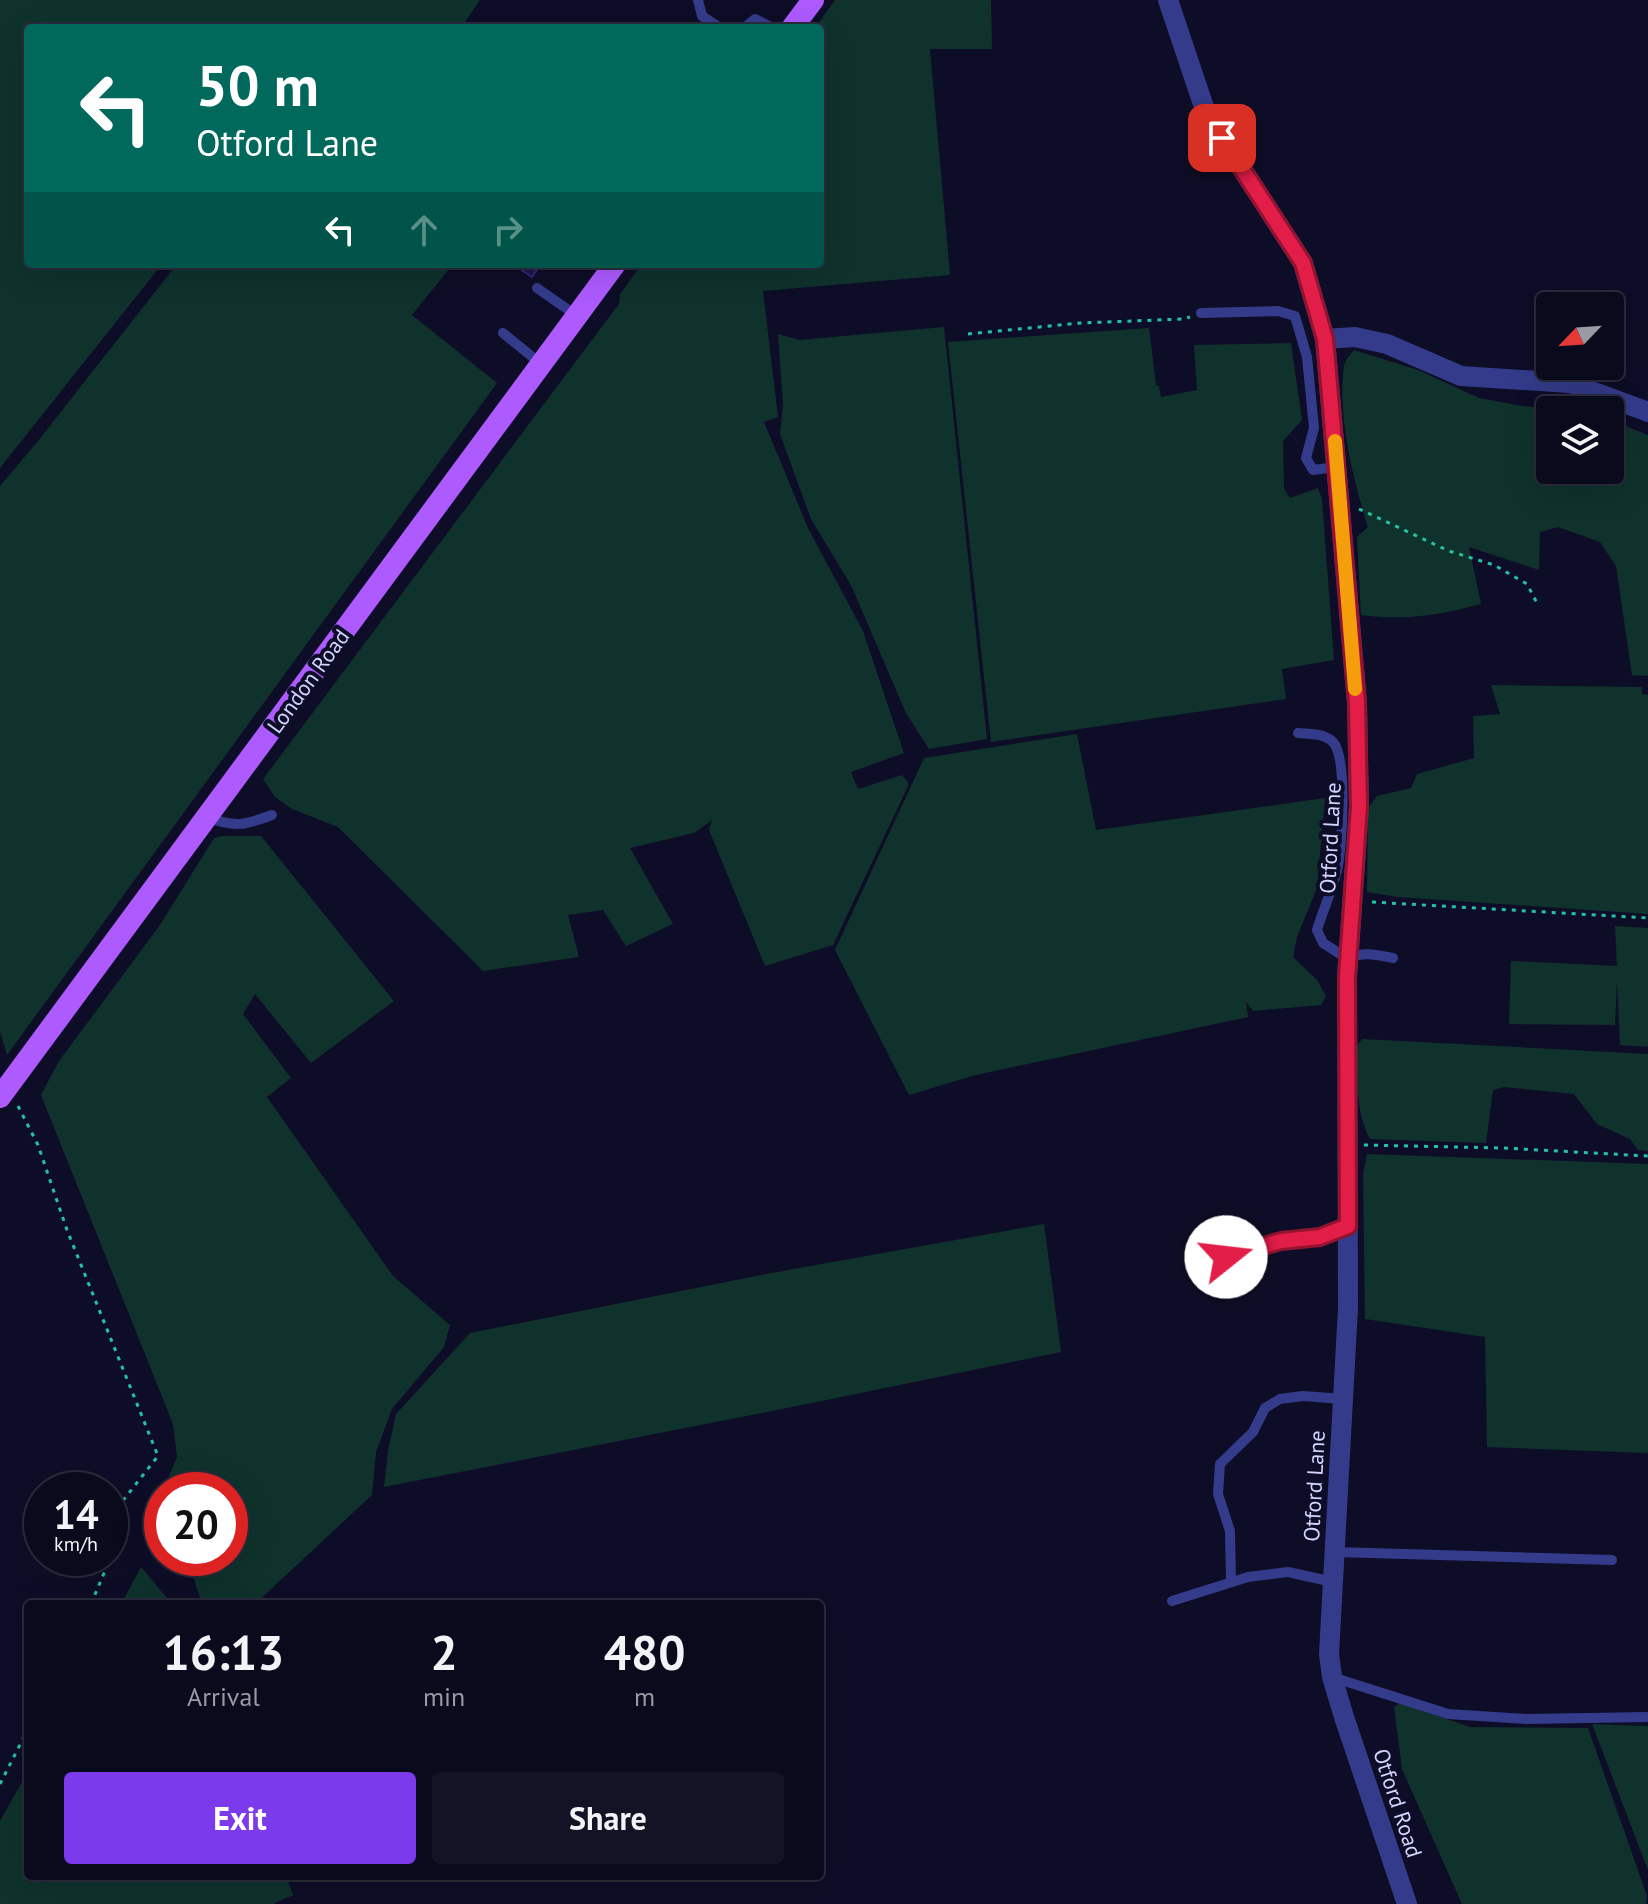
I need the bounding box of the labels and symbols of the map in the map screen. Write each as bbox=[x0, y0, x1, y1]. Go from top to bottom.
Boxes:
pin bbox=[1188, 104, 1256, 172]
north arrow bbox=[1536, 292, 1624, 380]
street label: London Road bbox=[261, 623, 355, 739]
street label: Otford Lane bbox=[1313, 782, 1347, 894]
position arrow bbox=[1184, 1215, 1268, 1299]
street label: Otford Lane bbox=[1297, 1430, 1331, 1542]
speed limit sign: 20 bbox=[144, 1472, 248, 1576]
street label: Otford Road bbox=[1367, 1745, 1429, 1861]

